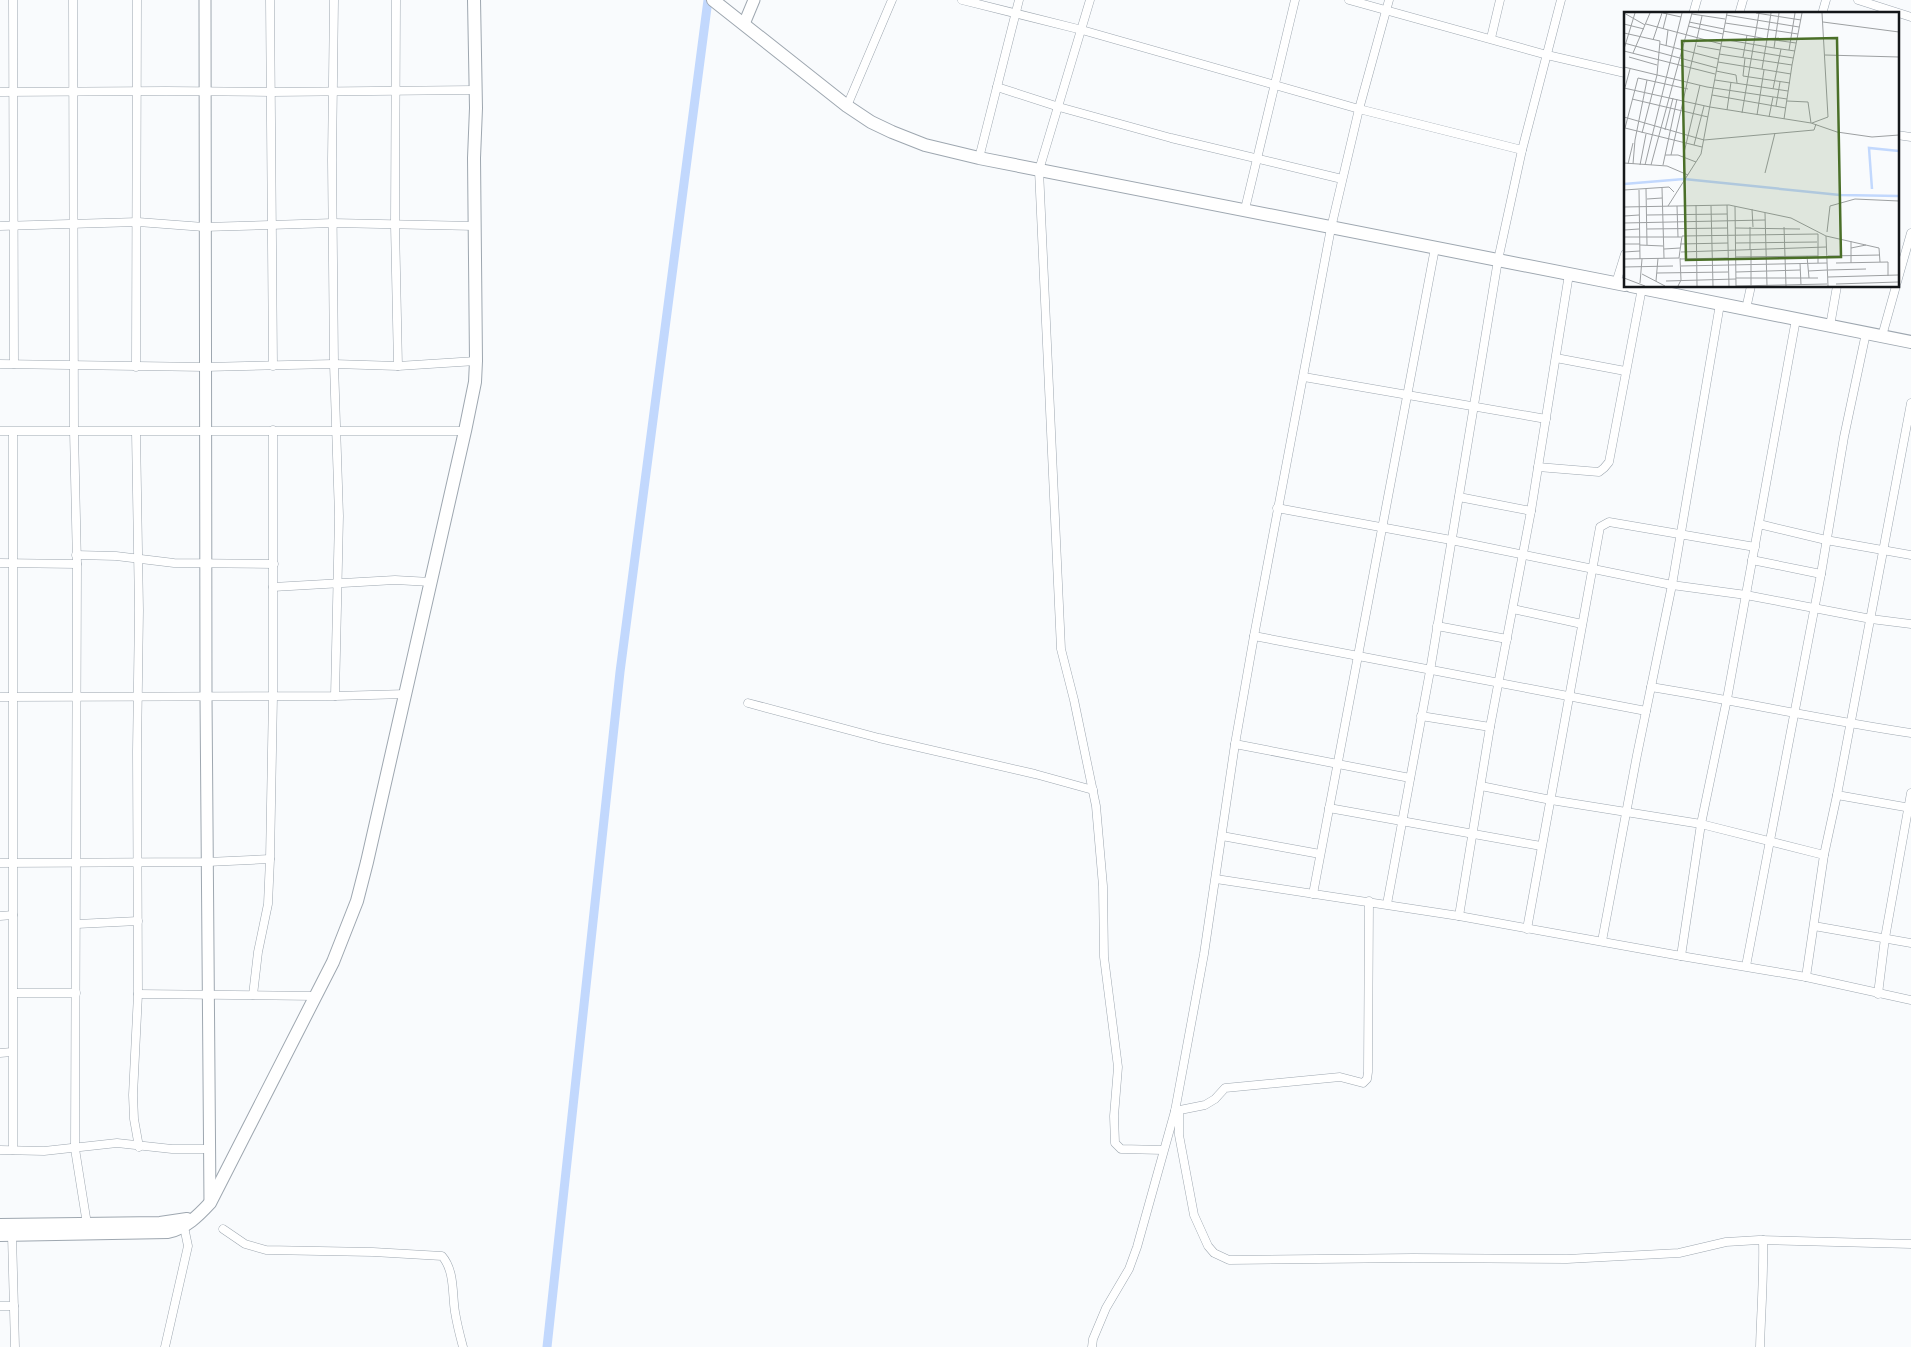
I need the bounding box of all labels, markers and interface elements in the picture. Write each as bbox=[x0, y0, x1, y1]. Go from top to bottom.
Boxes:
inset map bbox=[1624, 12, 1898, 288]

